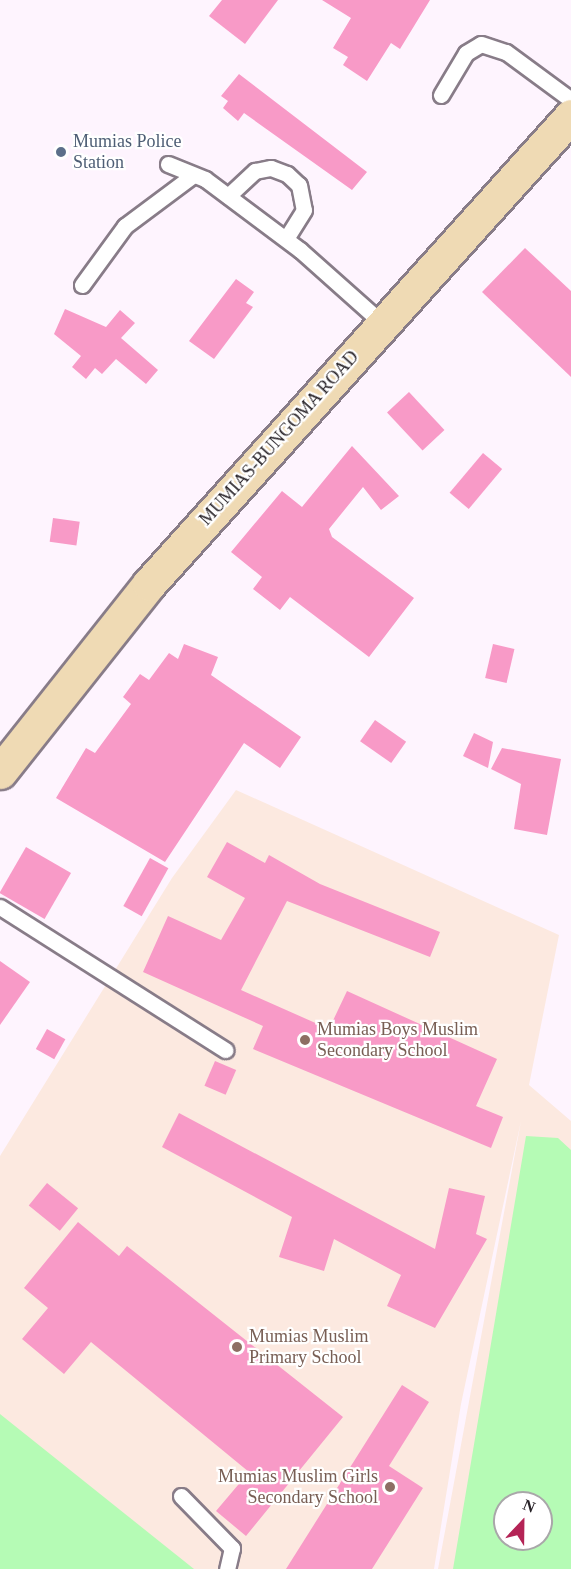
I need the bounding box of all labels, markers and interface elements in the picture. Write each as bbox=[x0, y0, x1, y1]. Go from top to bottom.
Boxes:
place label: Mumias Police Station bbox=[73, 131, 181, 174]
marker: Mumias Police Station bbox=[54, 145, 68, 159]
street label: MUMIAS-BUNGOMA ROAD bbox=[195, 346, 363, 530]
place label: Mumias Boys Muslim Secondary School bbox=[317, 1019, 478, 1062]
marker: Mumias Boys Muslim Secondary School bbox=[298, 1033, 312, 1047]
place label: Mumias Muslim Primary School bbox=[249, 1326, 369, 1368]
marker: Mumias Muslim Primary School bbox=[230, 1340, 244, 1354]
place label: Mumias Muslim Girls Secondary School bbox=[218, 1466, 378, 1508]
marker: Mumias Muslim Girls Secondary School bbox=[383, 1480, 397, 1494]
north arrow bbox=[493, 1491, 553, 1551]
text: N bbox=[521, 1496, 538, 1516]

